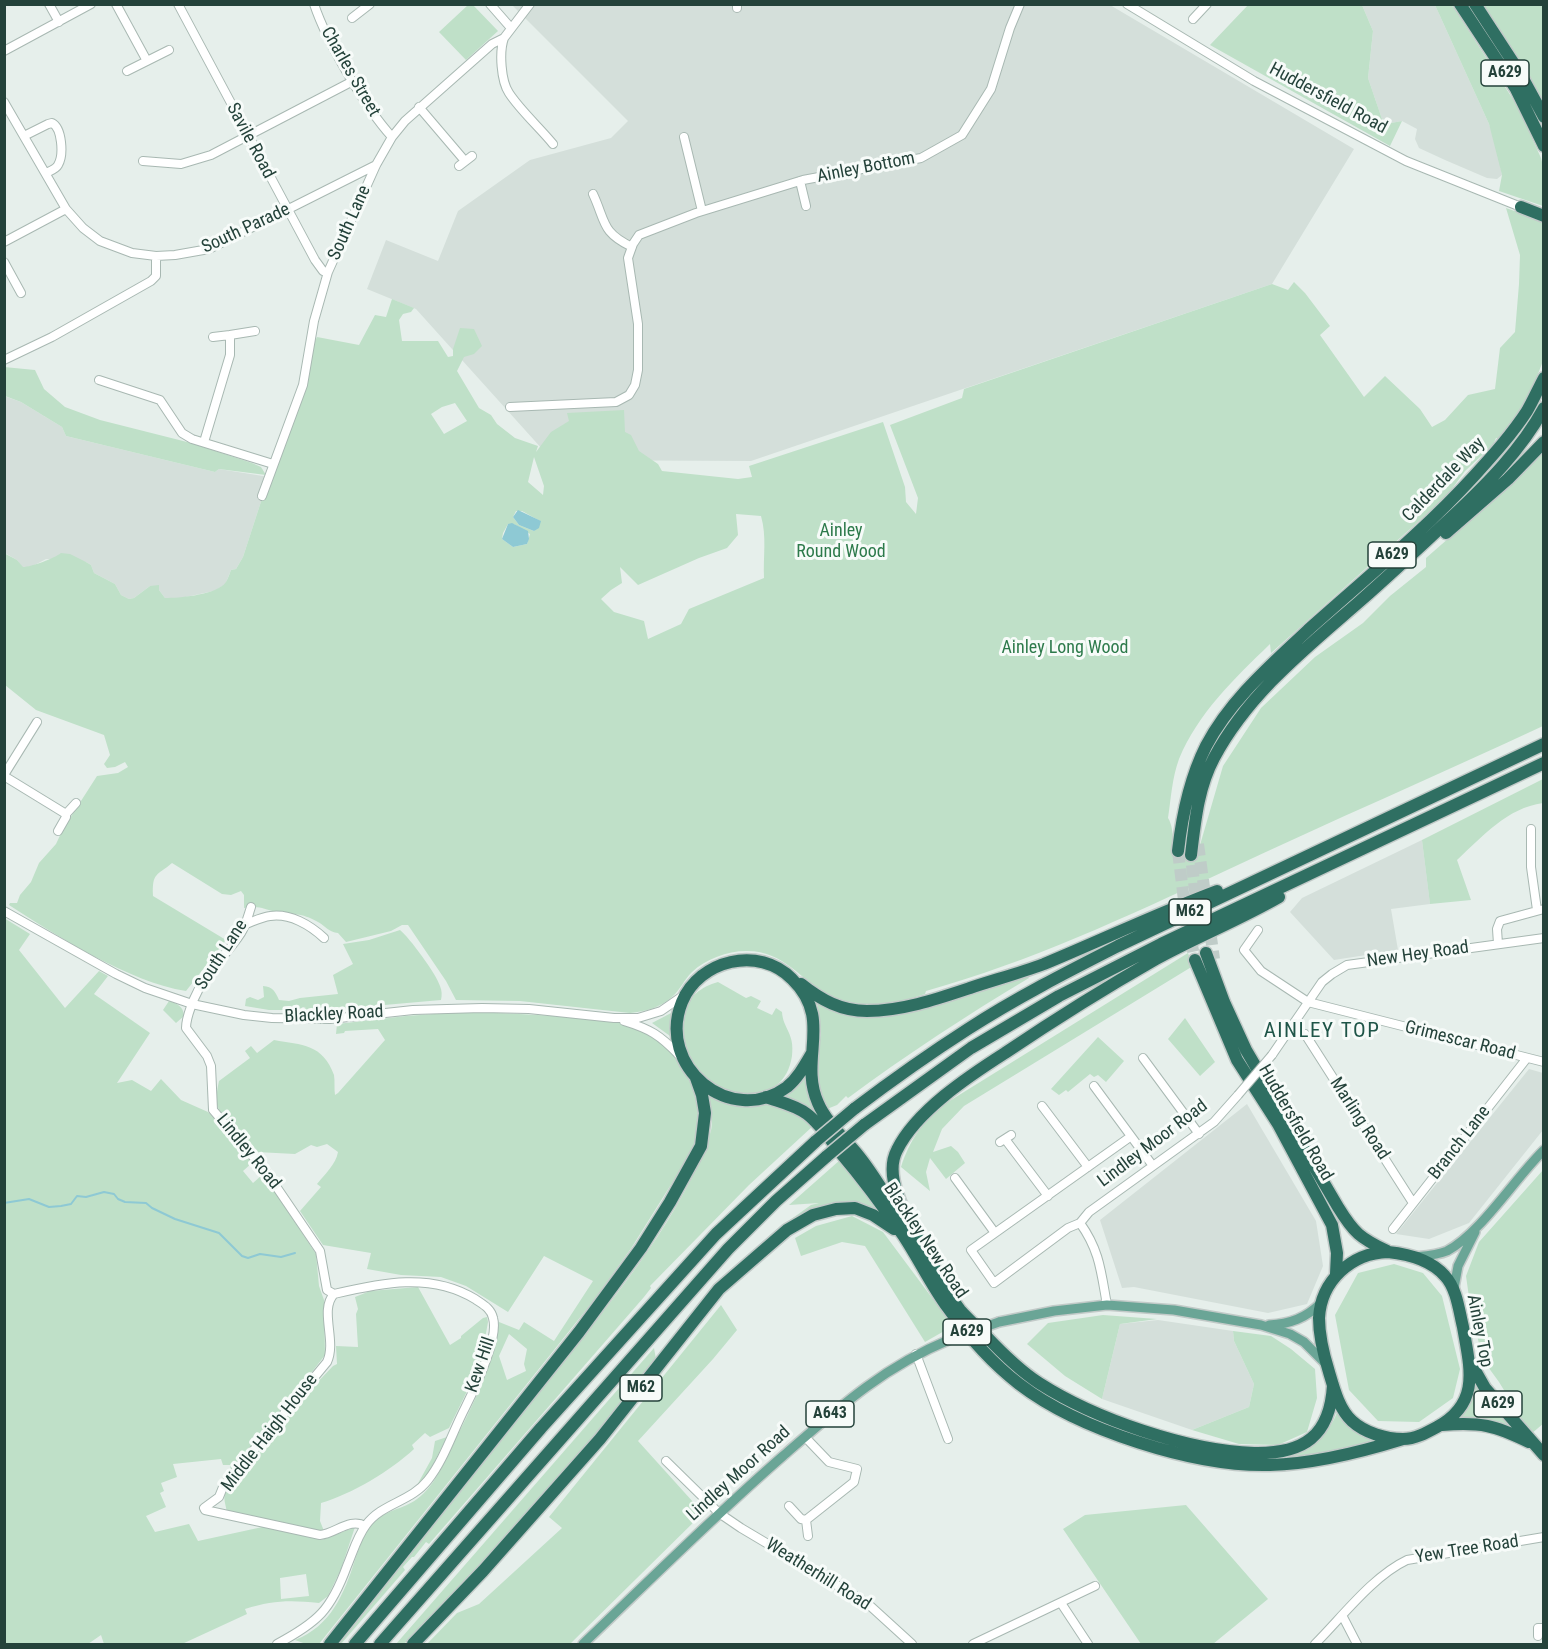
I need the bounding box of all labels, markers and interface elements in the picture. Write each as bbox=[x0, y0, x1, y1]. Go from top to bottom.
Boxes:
street label: Charles Street bbox=[316, 23, 384, 121]
street label: Huddersfield Road bbox=[1265, 59, 1391, 139]
road number: A629 bbox=[1481, 60, 1529, 86]
street label: Savile Road bbox=[221, 100, 279, 182]
street label: Ainley Bottom bbox=[815, 148, 917, 188]
street label: South Lane bbox=[324, 182, 376, 264]
street label: South Parade bbox=[198, 199, 294, 259]
street label: Calderdale Way bbox=[1398, 433, 1490, 527]
park label: Ainley Round Wood bbox=[796, 520, 886, 562]
road number: A629 bbox=[1368, 542, 1416, 568]
park label: Ainley Long Wood bbox=[1001, 637, 1129, 659]
road number: M62 bbox=[1169, 899, 1211, 925]
street label: South Lane bbox=[191, 916, 253, 994]
street label: New Hey Road bbox=[1366, 937, 1470, 973]
street label: Blackley Road bbox=[284, 1002, 384, 1028]
street label: Grimescar Road bbox=[1402, 1017, 1518, 1065]
district label: AINLEY TOP bbox=[1264, 1019, 1380, 1045]
street label: Huddersfield Road bbox=[1253, 1061, 1337, 1185]
street label: Marling Road bbox=[1324, 1074, 1394, 1164]
street label: Lindley Moor Road bbox=[1094, 1096, 1212, 1192]
street label: Branch Lane bbox=[1424, 1102, 1496, 1184]
street label: Lindley Road bbox=[211, 1110, 285, 1194]
street label: Blackley New Road bbox=[878, 1179, 972, 1303]
street label: Ainley Top bbox=[1461, 1293, 1497, 1369]
road number: A629 bbox=[943, 1319, 991, 1345]
street label: Kew Hill bbox=[461, 1334, 501, 1396]
street label: Middle Haigh House bbox=[217, 1370, 323, 1496]
road number: M62 bbox=[620, 1375, 662, 1401]
road number: A629 bbox=[1474, 1391, 1522, 1417]
road number: A643 bbox=[806, 1401, 854, 1427]
street label: Lindley Moor Road bbox=[683, 1422, 795, 1526]
street label: Yew Tree Road bbox=[1414, 1531, 1520, 1569]
street label: Weatherhill Road bbox=[761, 1534, 875, 1616]

